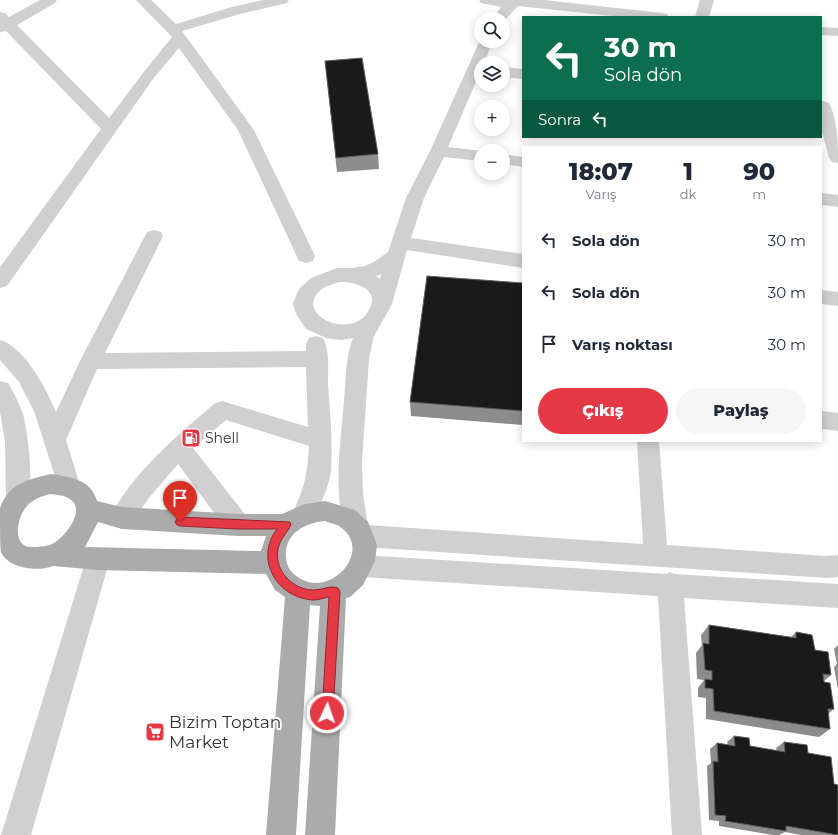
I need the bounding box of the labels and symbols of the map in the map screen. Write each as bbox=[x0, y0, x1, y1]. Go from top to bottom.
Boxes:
fuel station icon: Shell bbox=[180, 427, 202, 449]
place label: Shell bbox=[205, 429, 239, 447]
pin bbox=[163, 481, 197, 522]
position arrow bbox=[306, 692, 348, 734]
place label: Bizim Toptan Market bbox=[169, 712, 281, 752]
supermarket icon: Bizim Toptan Market bbox=[144, 721, 166, 743]

